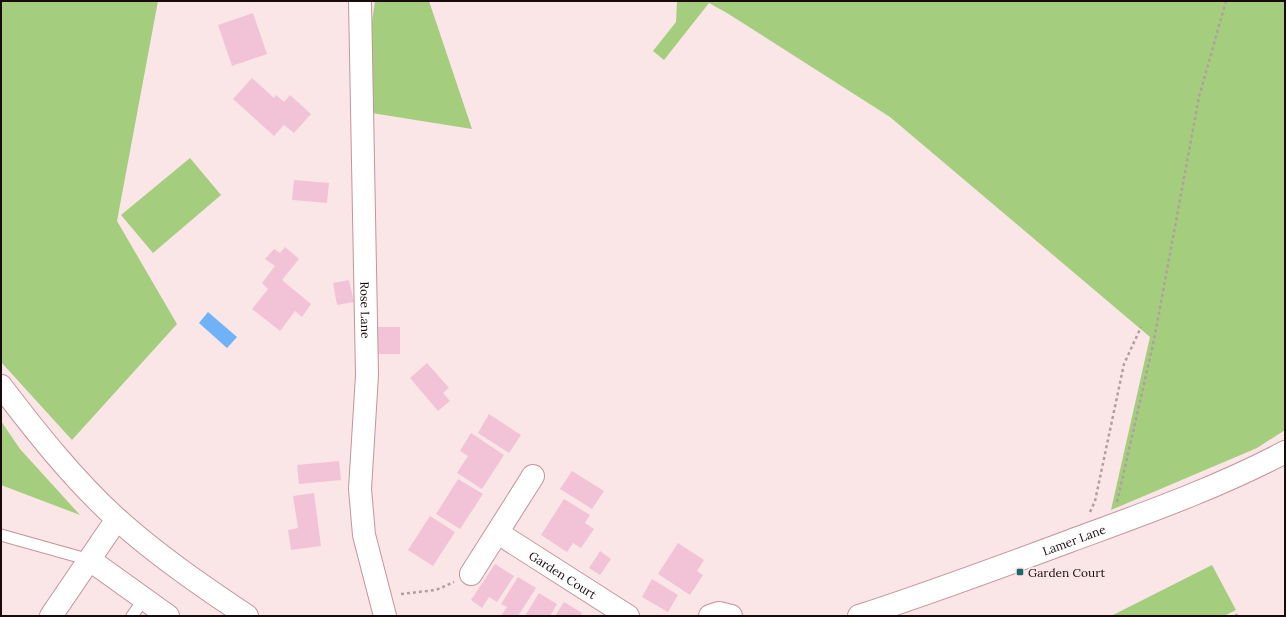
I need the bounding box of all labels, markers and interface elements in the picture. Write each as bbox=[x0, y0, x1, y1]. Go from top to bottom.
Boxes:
street label: Rose Lane bbox=[358, 281, 374, 339]
street label: Lamer Lane bbox=[1040, 521, 1108, 558]
street label: Garden Court bbox=[526, 547, 600, 602]
place label: Garden Court bbox=[1028, 565, 1105, 580]
marker: Garden Court bbox=[1015, 567, 1025, 577]

